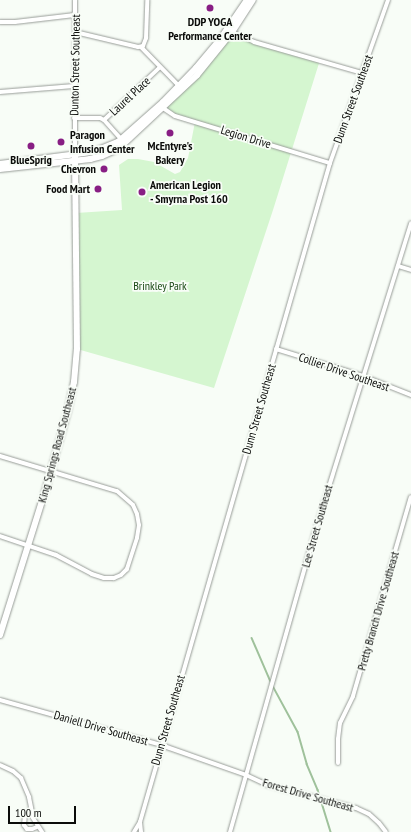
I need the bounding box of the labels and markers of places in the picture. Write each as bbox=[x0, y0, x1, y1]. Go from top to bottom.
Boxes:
marker: DDP YOGA Performance Center bbox=[205, 3, 215, 13]
place label: DDP YOGA Performance Center bbox=[168, 15, 252, 43]
place label: Paragon Infusion Center bbox=[70, 128, 135, 156]
marker: McEntyre's Bakery bbox=[165, 128, 175, 138]
marker: Paragon Infusion Center bbox=[55, 136, 67, 148]
place label: McEntyre's Bakery bbox=[148, 139, 192, 167]
marker: BlueSprig bbox=[26, 141, 36, 151]
place label: BlueSprig bbox=[10, 153, 52, 167]
place label: Chevron bbox=[61, 162, 96, 176]
marker: Chevron bbox=[99, 164, 109, 174]
place label: American Legion - Smyrna Post 160 bbox=[150, 178, 228, 206]
place label: Food Mart bbox=[46, 182, 90, 196]
marker: Food Mart bbox=[93, 184, 103, 194]
marker: American Legion - Smyrna Post 160 bbox=[137, 187, 147, 197]

